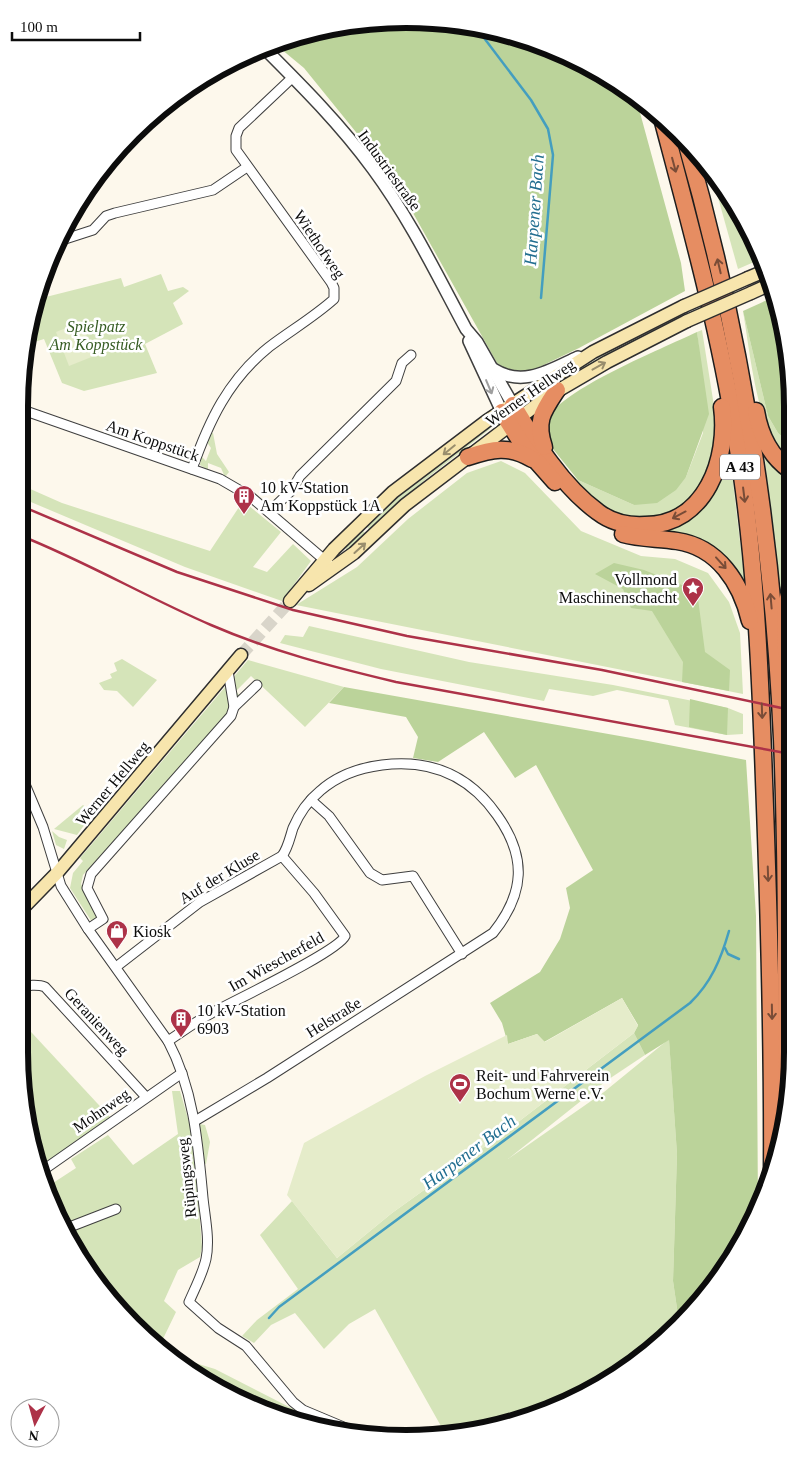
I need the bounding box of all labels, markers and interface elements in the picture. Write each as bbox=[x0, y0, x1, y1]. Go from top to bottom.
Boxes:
scale bar bbox=[12, 10, 140, 42]
text: 100 m bbox=[20, 19, 58, 35]
street label: Industriestraße bbox=[355, 127, 424, 214]
water label: Harpener Bach bbox=[520, 154, 548, 267]
one-way arrow bbox=[670, 157, 679, 173]
street label: Wiethofweg bbox=[290, 207, 349, 282]
one-way arrow bbox=[714, 259, 723, 275]
park label: Spielpatz Am Koppstück bbox=[49, 318, 143, 354]
street label: Werner Hellweg bbox=[482, 355, 579, 430]
one-way arrow bbox=[591, 361, 606, 370]
one-way arrow bbox=[486, 380, 495, 395]
street label: Am Koppstück bbox=[104, 417, 202, 465]
one-way arrow bbox=[442, 445, 456, 455]
road number: A 43 bbox=[720, 454, 760, 480]
place label: 10 kV-Station Am Koppstück 1A bbox=[260, 479, 381, 515]
building icon: 10 kV-Station Am Koppstück 1A bbox=[232, 484, 256, 515]
one-way arrow bbox=[739, 486, 749, 502]
one-way arrow bbox=[672, 511, 687, 520]
one-way arrow bbox=[354, 542, 367, 554]
one-way arrow bbox=[715, 557, 727, 570]
place label: Vollmond Maschinenschacht bbox=[559, 571, 678, 606]
place icon: Vollmond Maschinenschacht bbox=[681, 576, 705, 607]
one-way arrow bbox=[767, 593, 776, 609]
one-way arrow bbox=[757, 703, 766, 719]
street label: Werner Hellweg bbox=[72, 738, 153, 830]
street label: Auf der Kluse bbox=[176, 846, 262, 907]
one-way arrow bbox=[763, 866, 772, 882]
shop icon: Kiosk bbox=[105, 919, 129, 950]
place label: Kiosk bbox=[133, 923, 171, 940]
street label: Im Wiescherfeld bbox=[226, 928, 327, 995]
street label: Geranienweg bbox=[61, 984, 132, 1059]
street label: Helstraße bbox=[303, 994, 364, 1041]
place label: 10 kV-Station 6903 bbox=[197, 1002, 286, 1037]
one-way arrow bbox=[767, 1004, 777, 1020]
building icon: 10 kV-Station 6903 bbox=[169, 1007, 193, 1038]
place label: Reit- und Fahrverein Bochum Werne e.V. bbox=[476, 1067, 609, 1102]
sports icon: Reit- und Fahrverein Bochum Werne e.V. bbox=[448, 1072, 472, 1103]
street label: Mohnweg bbox=[70, 1085, 133, 1137]
water label: Harpener Bach bbox=[418, 1110, 520, 1194]
street label: Rüpingsweg bbox=[174, 1137, 200, 1219]
north arrow bbox=[10, 1398, 60, 1448]
text: N bbox=[28, 1427, 40, 1443]

